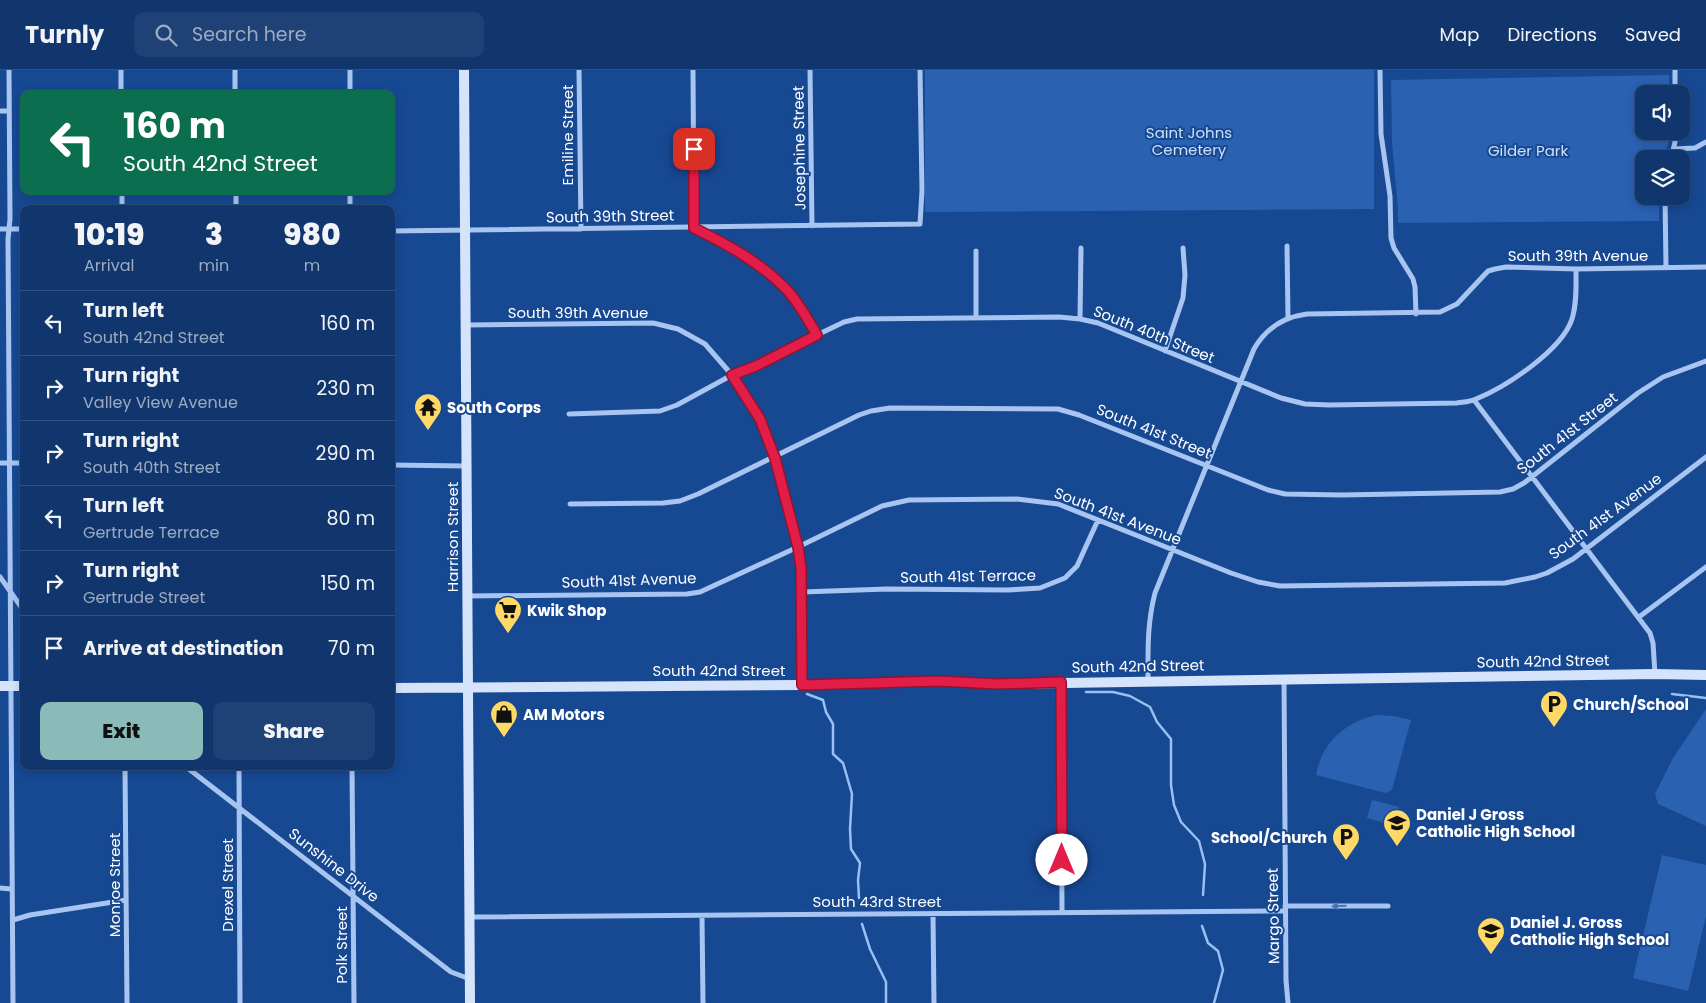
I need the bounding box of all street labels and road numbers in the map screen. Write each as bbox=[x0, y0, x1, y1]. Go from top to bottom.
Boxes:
street label: Emiline Street bbox=[557, 84, 578, 186]
street label: Josephine Street bbox=[787, 85, 811, 211]
street label: South 39th Street bbox=[546, 204, 674, 228]
street label: South 39th Avenue bbox=[1508, 245, 1648, 266]
street label: South 40th Street bbox=[1090, 300, 1218, 368]
street label: South 39th Avenue bbox=[508, 302, 648, 323]
street label: South 41st Street bbox=[1512, 387, 1622, 479]
street label: South 41st Street bbox=[1093, 398, 1215, 464]
street label: South 41st Avenue bbox=[1544, 468, 1666, 564]
street label: Harrison Street bbox=[442, 482, 463, 592]
street label: South 41st Avenue bbox=[1051, 482, 1185, 550]
street label: South 41st Terrace bbox=[900, 564, 1036, 588]
street label: South 41st Avenue bbox=[561, 567, 697, 593]
street label: South 42nd Street bbox=[1476, 649, 1610, 673]
street label: South 42nd Street bbox=[1071, 654, 1205, 678]
street label: South 42nd Street bbox=[653, 660, 785, 681]
street label: Sunshine Drive bbox=[284, 823, 384, 907]
street label: Monroe Street bbox=[104, 833, 125, 937]
street label: Drexel Street bbox=[217, 838, 238, 932]
street label: Margo Street bbox=[1262, 868, 1284, 964]
street label: South 43rd Street bbox=[812, 891, 942, 912]
street label: Polk Street bbox=[331, 906, 352, 984]

